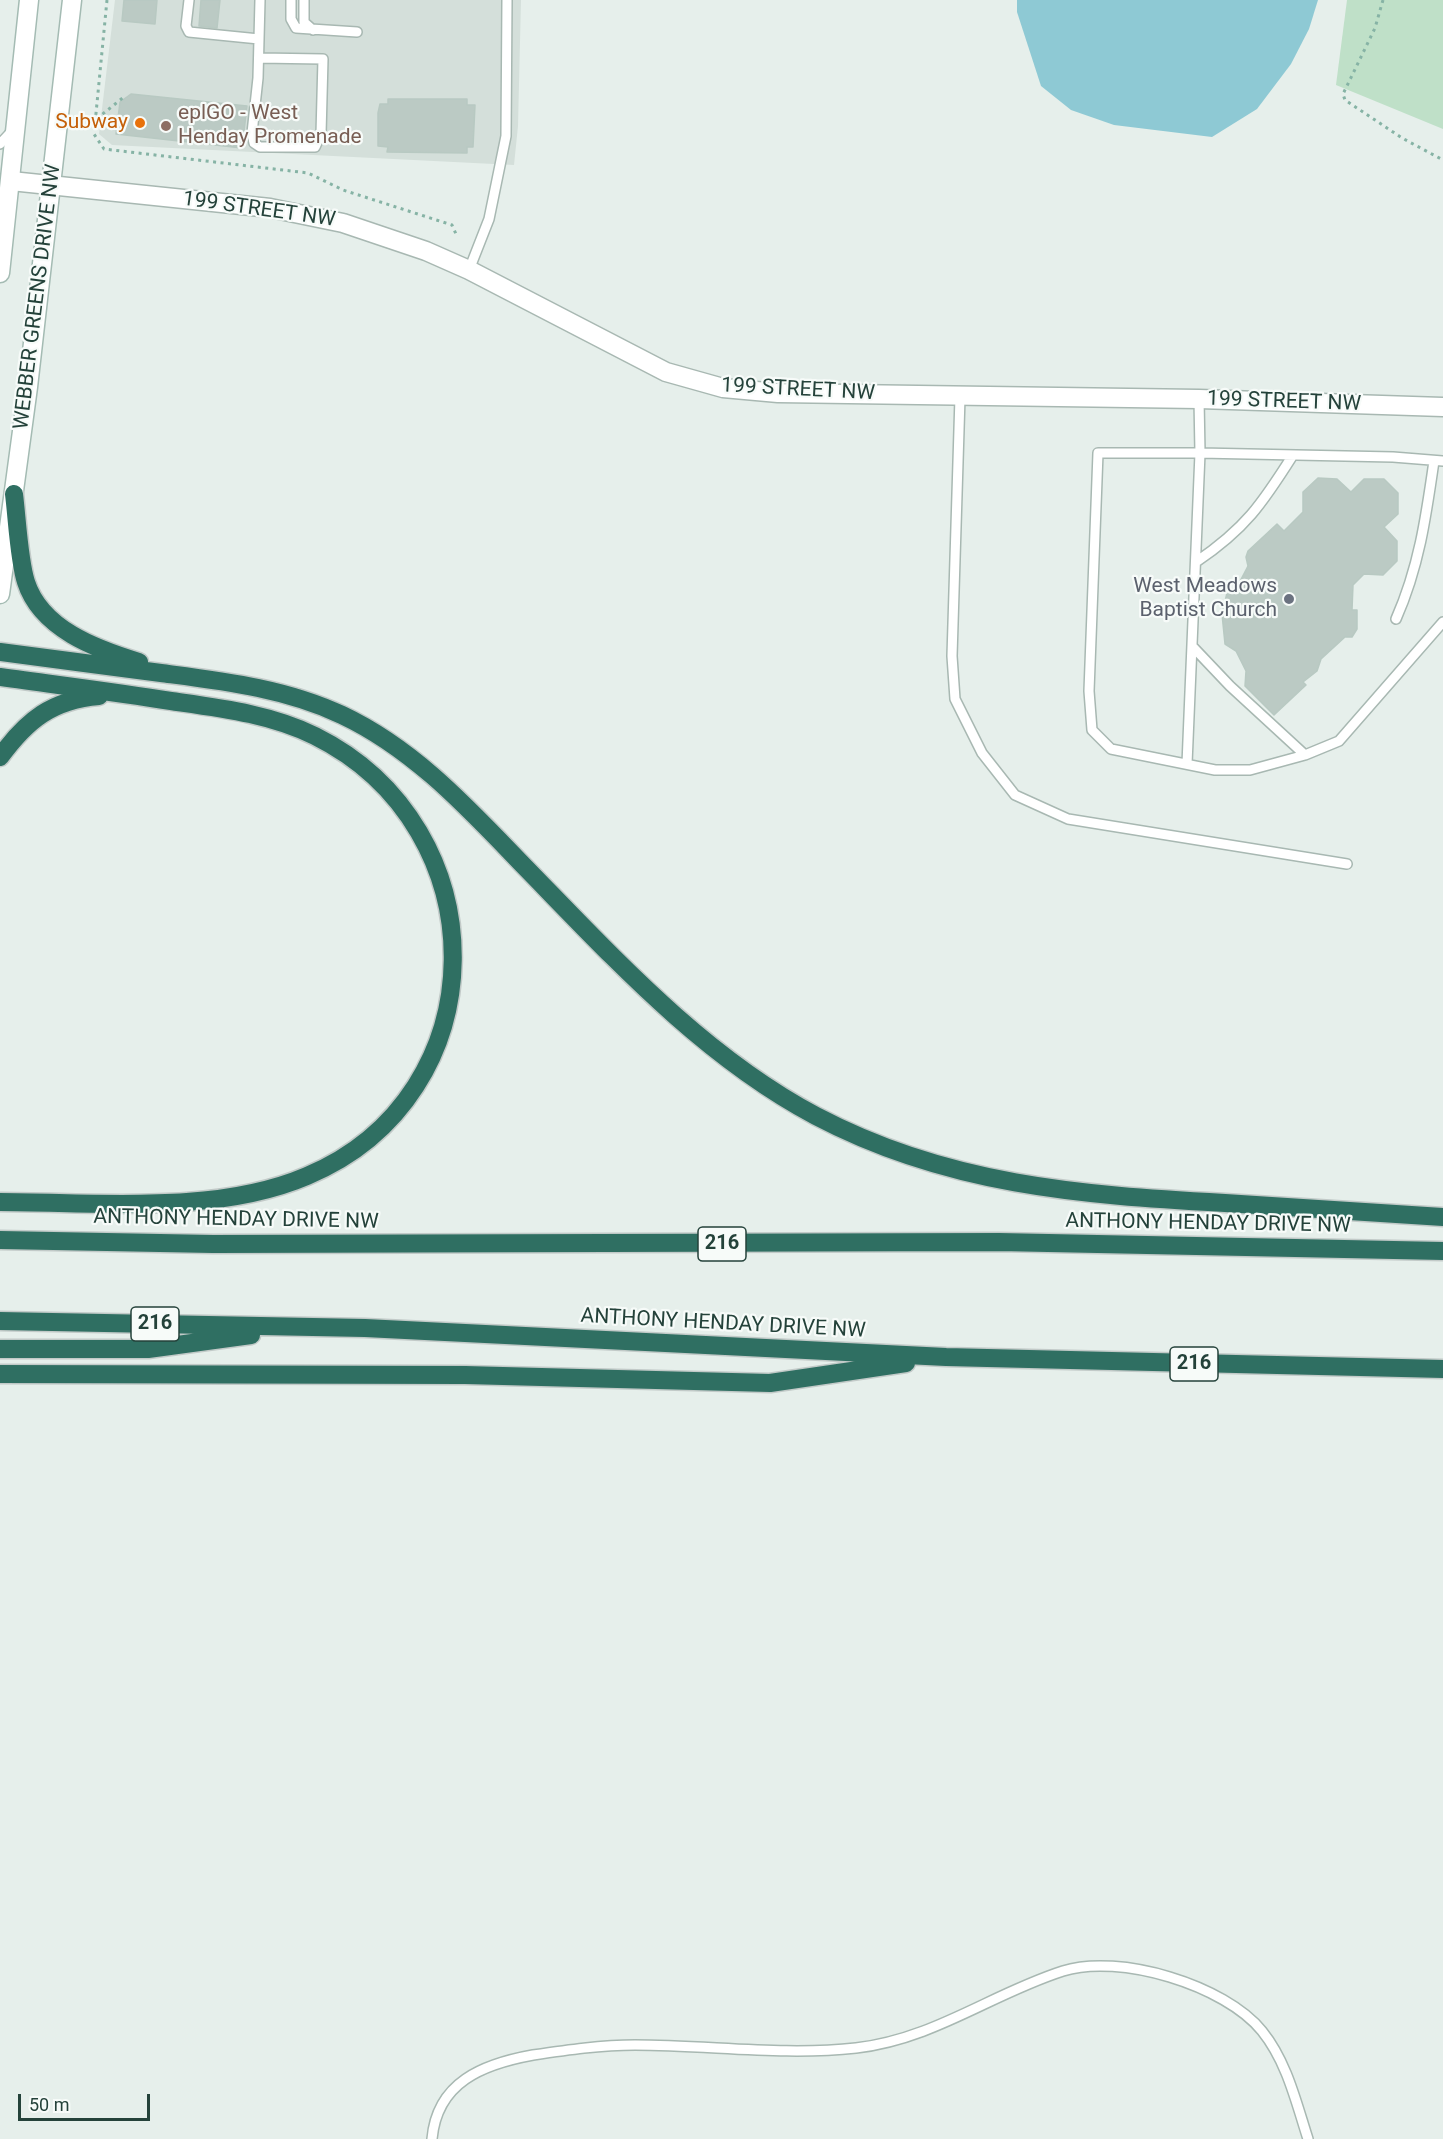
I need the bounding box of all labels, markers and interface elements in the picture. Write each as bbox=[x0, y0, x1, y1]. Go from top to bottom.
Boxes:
place label: eplGO - West Henday Promenade bbox=[178, 101, 362, 151]
place label: Subway bbox=[55, 110, 128, 136]
marker: Subway bbox=[133, 116, 147, 130]
marker: eplGO - West Henday Promenade bbox=[159, 119, 173, 133]
street label: WEBBER GREENS DRIVE NW bbox=[9, 163, 67, 431]
street label: 199 STREET NW bbox=[181, 187, 337, 233]
street label: 199 STREET NW bbox=[720, 373, 876, 407]
street label: 199 STREET NW bbox=[1207, 387, 1361, 417]
place label: West Meadows Baptist Church bbox=[1133, 574, 1277, 624]
marker: West Meadows Baptist Church bbox=[1282, 592, 1296, 606]
street label: ANTHONY HENDAY DRIVE NW bbox=[93, 1205, 379, 1235]
street label: ANTHONY HENDAY DRIVE NW bbox=[1065, 1209, 1351, 1239]
road number: 216 bbox=[698, 1227, 746, 1261]
street label: ANTHONY HENDAY DRIVE NW bbox=[580, 1304, 866, 1344]
road number: 216 bbox=[131, 1307, 179, 1341]
road number: 216 bbox=[1170, 1347, 1218, 1381]
scale bar bbox=[21, 2082, 153, 2120]
text: 50 m bbox=[29, 2094, 69, 2115]

